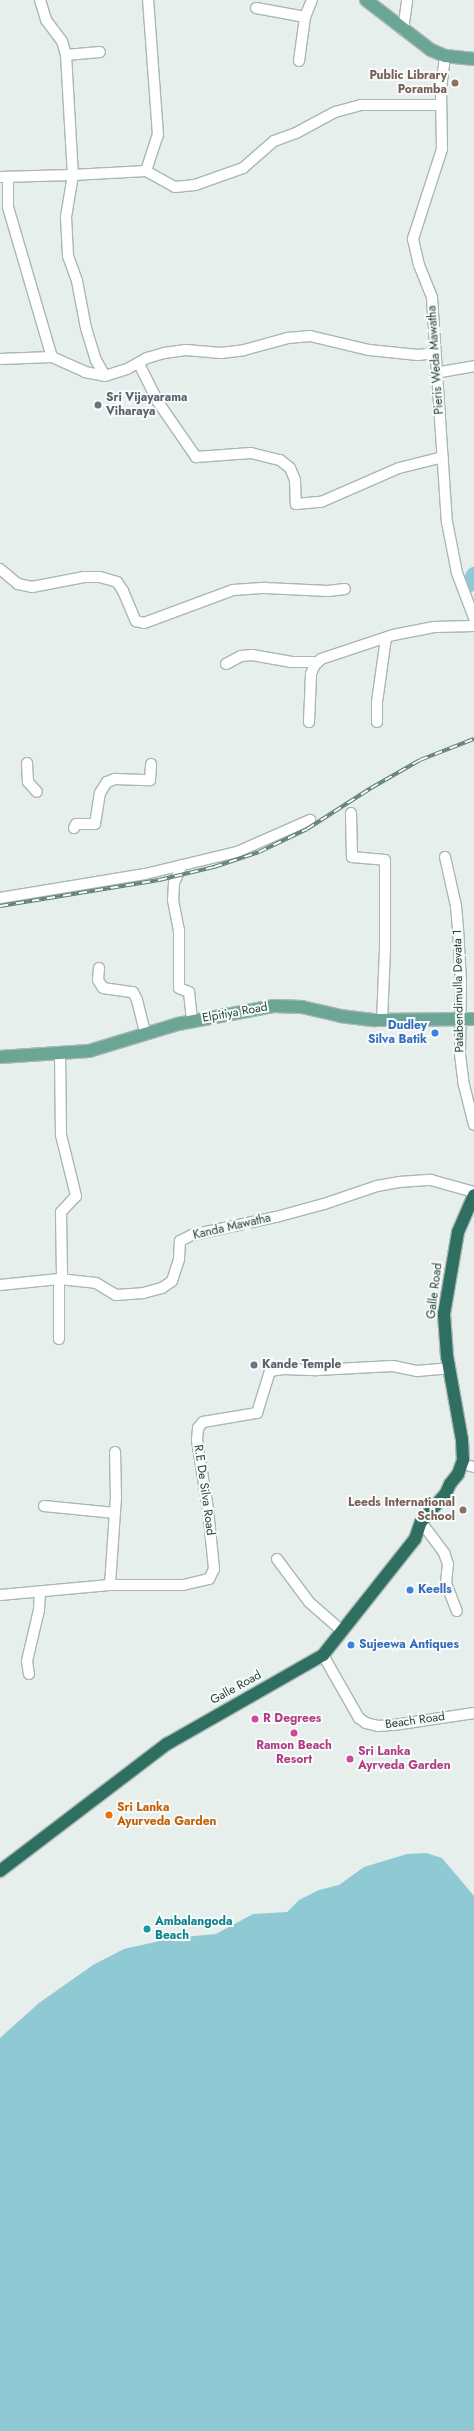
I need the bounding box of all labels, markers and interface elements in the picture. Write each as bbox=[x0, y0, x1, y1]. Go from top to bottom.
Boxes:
place label: Public Library Poramba bbox=[369, 69, 447, 97]
marker: Public Library Poramba bbox=[450, 78, 460, 88]
street label: Pieris Weda Mawatha bbox=[425, 305, 447, 415]
place label: Sri Vijayarama Viharaya bbox=[106, 391, 188, 419]
marker: Sri Vijayarama Viharaya bbox=[93, 400, 103, 410]
street label: Patabendimulla Devata 1 bbox=[451, 929, 467, 1053]
street label: Elpitiya Road bbox=[201, 1000, 269, 1026]
place label: Dudley Silva Batik bbox=[368, 1019, 427, 1047]
marker: Dudley Silva Batik bbox=[430, 1028, 440, 1038]
street label: Kanda Mawatha bbox=[192, 1211, 272, 1243]
street label: Galle Road bbox=[424, 1262, 446, 1320]
place label: Kande Temple bbox=[262, 1358, 341, 1372]
marker: Kande Temple bbox=[249, 1360, 259, 1370]
street label: R.E De Silva Road bbox=[191, 1444, 217, 1536]
place label: Leeds International School bbox=[348, 1496, 455, 1524]
marker: Leeds International School bbox=[458, 1505, 468, 1515]
place label: Keells bbox=[418, 1583, 452, 1597]
marker: Keells bbox=[405, 1585, 415, 1595]
place label: Sujeewa Antiques bbox=[359, 1638, 459, 1652]
marker: Sujeewa Antiques bbox=[346, 1640, 356, 1650]
street label: Galle Road bbox=[208, 1668, 264, 1708]
street label: Beach Road bbox=[384, 1710, 446, 1732]
place label: R Degrees bbox=[263, 1712, 321, 1726]
marker: R Degrees bbox=[250, 1714, 260, 1724]
marker: Ramon Beach Resort bbox=[289, 1728, 299, 1738]
place label: Ramon Beach Resort bbox=[256, 1739, 332, 1767]
place label: Sri Lanka Ayrveda Garden bbox=[358, 1745, 451, 1773]
marker: Sri Lanka Ayrveda Garden bbox=[345, 1754, 355, 1764]
place label: Sri Lanka Ayurveda Garden bbox=[117, 1801, 217, 1829]
marker: Sri Lanka Ayurveda Garden bbox=[104, 1810, 114, 1820]
place label: Ambalangoda Beach bbox=[155, 1915, 232, 1943]
marker: Ambalangoda Beach bbox=[142, 1924, 152, 1934]

